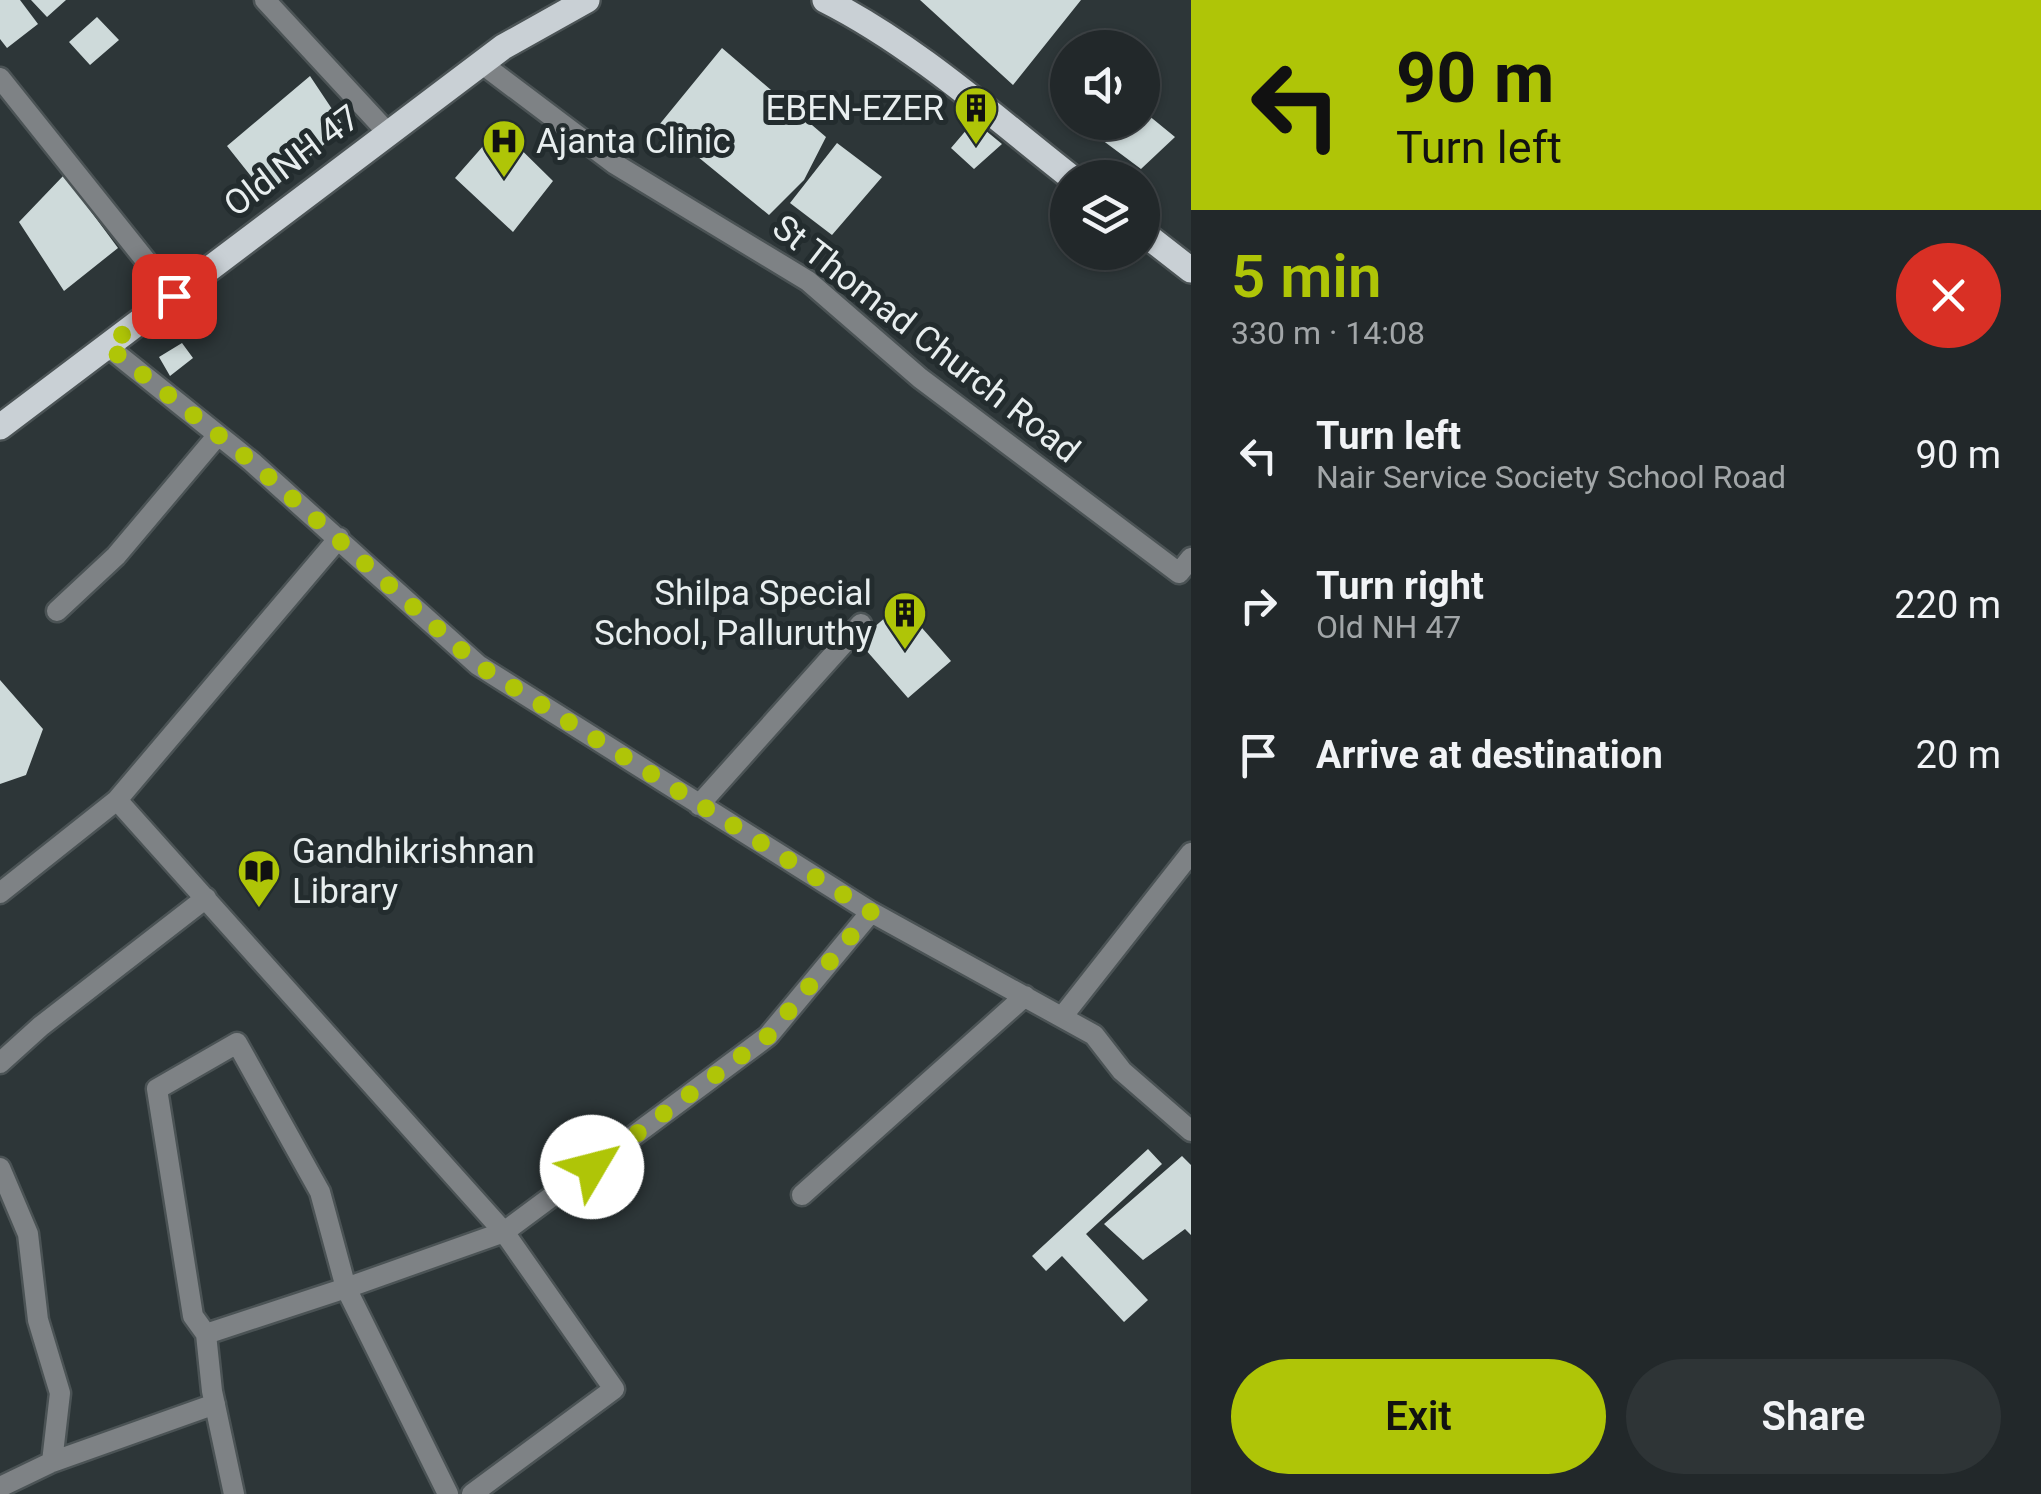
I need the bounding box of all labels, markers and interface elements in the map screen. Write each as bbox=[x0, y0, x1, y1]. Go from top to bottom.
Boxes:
map controls bbox=[1050, 30, 1160, 270]
button: sound bbox=[1050, 30, 1160, 140]
text: 90 m bbox=[1396, 37, 1554, 119]
icon: left bbox=[1231, 40, 1361, 170]
building icon: EBEN-EZER bbox=[953, 85, 999, 146]
place label: EBEN-EZER bbox=[765, 88, 944, 129]
street label: Old NH 47 bbox=[216, 97, 368, 225]
hospital icon: Ajanta Clinic bbox=[481, 118, 527, 179]
place label: Ajanta Clinic bbox=[536, 121, 731, 162]
text: Turn left bbox=[1396, 121, 1562, 174]
button: layers bbox=[1050, 160, 1160, 270]
street label: St Thomad Church Road bbox=[764, 206, 1088, 472]
text: 5 min bbox=[1231, 241, 1381, 312]
button: close bbox=[1896, 243, 2001, 348]
pin bbox=[132, 254, 217, 339]
icon: arrive bbox=[147, 269, 202, 324]
text: 330 m · 14:08 bbox=[1231, 314, 1425, 352]
text: Turn left bbox=[1316, 414, 1461, 458]
icon: left bbox=[1231, 428, 1286, 483]
text: 90 m bbox=[1916, 433, 2001, 477]
text: Nair Service Society School Road bbox=[1316, 458, 1786, 496]
text: Turn right bbox=[1316, 564, 1484, 608]
place label: Shilpa Special School, Palluruthy bbox=[594, 573, 872, 654]
icon: right bbox=[1231, 578, 1286, 633]
text: 220 m bbox=[1894, 583, 2001, 627]
building icon: Shilpa Special School, Palluruthy bbox=[882, 590, 928, 651]
text: Old NH 47 bbox=[1316, 608, 1461, 646]
icon: arrive bbox=[1231, 728, 1286, 783]
text: Arrive at destination bbox=[1316, 733, 1663, 777]
text: 20 m bbox=[1916, 733, 2001, 777]
place label: Gandhikrishnan Library bbox=[292, 831, 535, 912]
library icon: Gandhikrishnan Library bbox=[236, 848, 282, 909]
position arrow bbox=[540, 1115, 644, 1219]
button: Exit bbox=[1231, 1359, 1606, 1474]
button: Share bbox=[1626, 1359, 2001, 1474]

